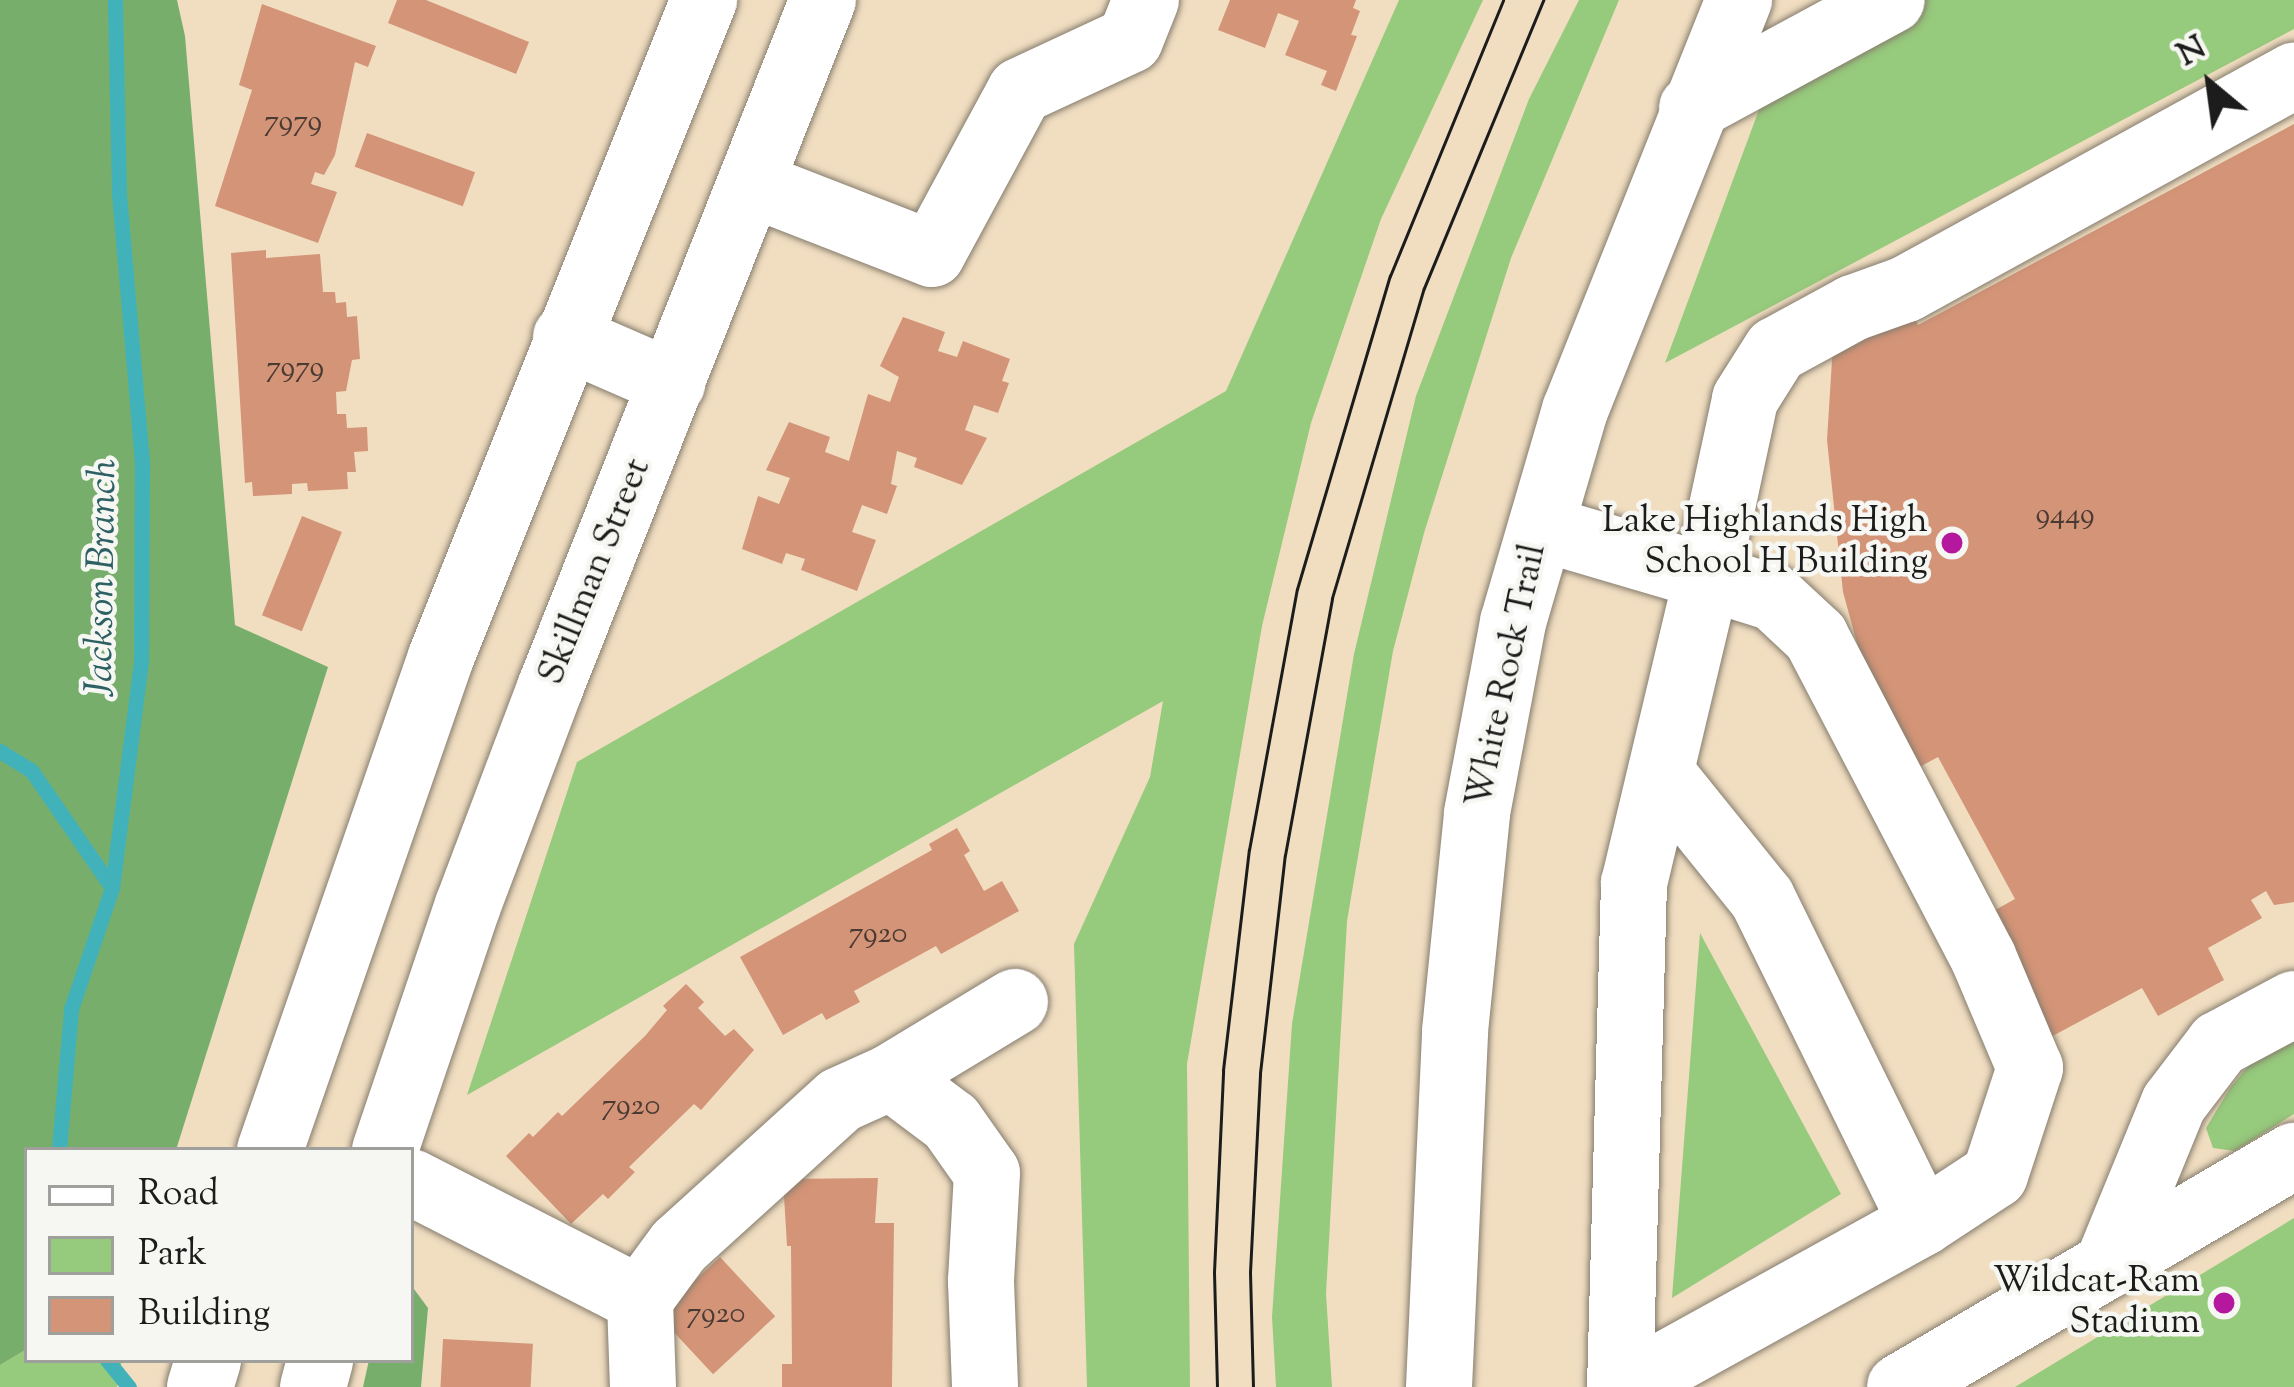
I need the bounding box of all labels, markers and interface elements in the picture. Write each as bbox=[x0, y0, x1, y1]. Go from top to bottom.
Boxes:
north arrow bbox=[2150, 24, 2270, 144]
text: N bbox=[2169, 25, 2216, 80]
house number: 7979 bbox=[264, 105, 322, 141]
house number: 7979 bbox=[266, 351, 324, 387]
street label: Skillman Street bbox=[531, 453, 661, 691]
water label: Jackson Branch bbox=[79, 459, 129, 697]
house number: 9449 bbox=[2035, 498, 2095, 534]
place label: Lake Highlands High School H Building bbox=[1602, 500, 1928, 585]
marker: Lake Highlands High School H Building bbox=[1939, 530, 1965, 556]
street label: White Rock Trail bbox=[1459, 540, 1557, 812]
house number: 7920 bbox=[849, 917, 907, 953]
house number: 7920 bbox=[602, 1089, 660, 1125]
legend bbox=[24, 1147, 414, 1363]
text: Road bbox=[138, 1169, 219, 1221]
text: Park bbox=[138, 1229, 207, 1281]
place label: Wildcat-Ram Stadium bbox=[1993, 1260, 2200, 1345]
text: Building bbox=[138, 1289, 270, 1341]
marker: Wildcat-Ram Stadium bbox=[2211, 1290, 2237, 1316]
house number: 7920 bbox=[687, 1297, 745, 1333]

